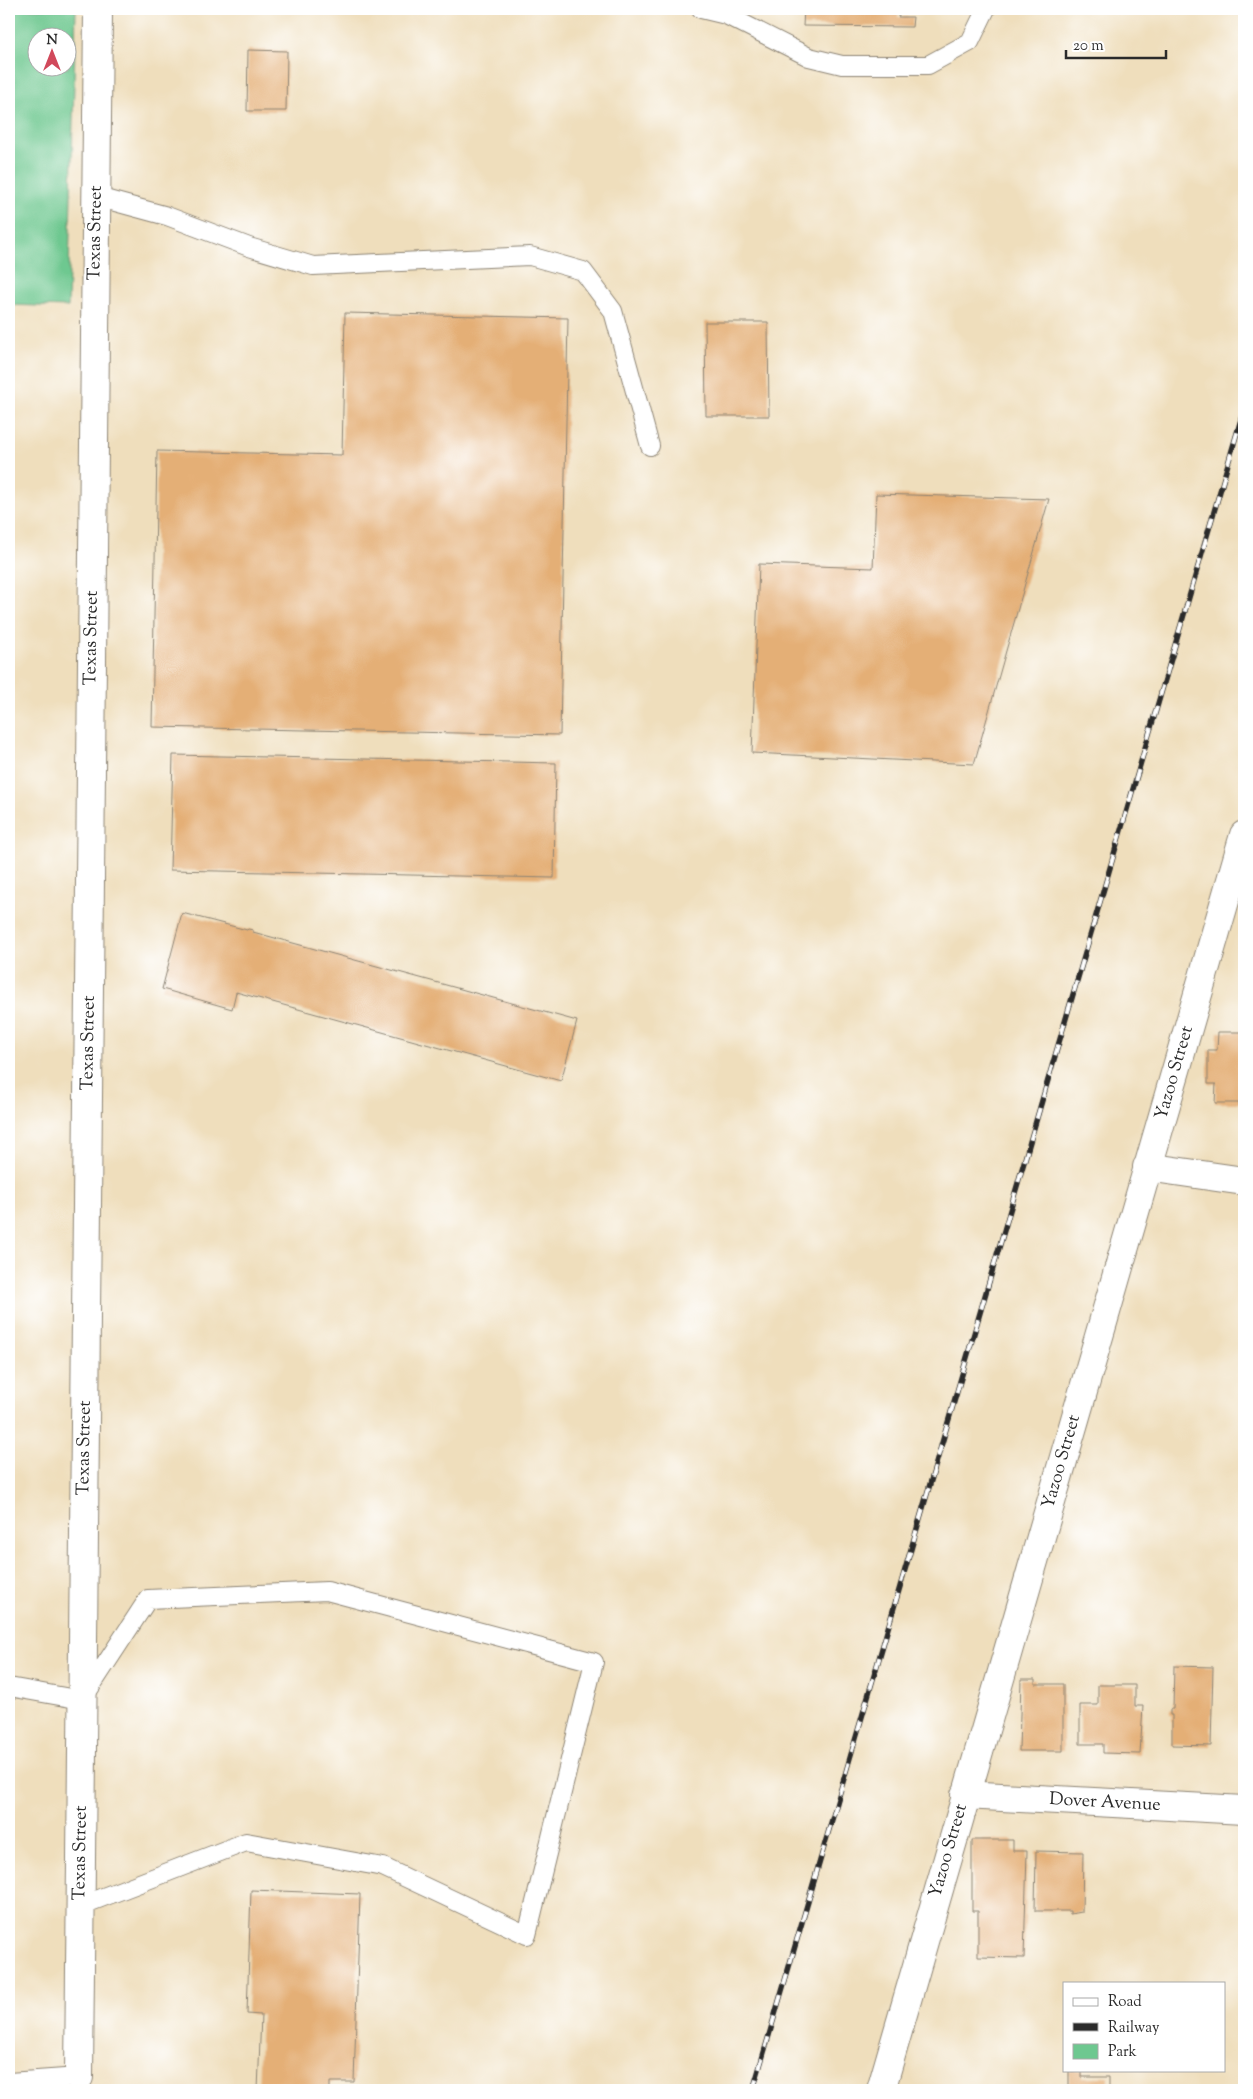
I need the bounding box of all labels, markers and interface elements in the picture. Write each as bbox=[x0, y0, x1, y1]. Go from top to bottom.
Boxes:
north arrow bbox=[28, 28, 78, 78]
scale bar bbox=[1066, 28, 1166, 60]
text: N bbox=[46, 31, 58, 51]
text: 20 m bbox=[1073, 36, 1104, 57]
street label: Texas Street bbox=[82, 185, 110, 281]
street label: Texas Street bbox=[78, 590, 106, 686]
street label: Texas Street bbox=[75, 995, 103, 1091]
street label: Yazoo Street bbox=[1149, 1023, 1201, 1123]
street label: Texas Street bbox=[71, 1400, 99, 1496]
street label: Yazoo Street bbox=[1036, 1412, 1088, 1512]
street label: Dover Avenue bbox=[1049, 1787, 1161, 1819]
street label: Yazoo Street bbox=[923, 1801, 975, 1901]
street label: Texas Street bbox=[67, 1805, 95, 1901]
legend bbox=[1063, 1982, 1226, 2072]
text: Road bbox=[1108, 1992, 1142, 2013]
text: Railway bbox=[1108, 2018, 1160, 2039]
text: Park bbox=[1108, 2042, 1137, 2063]

